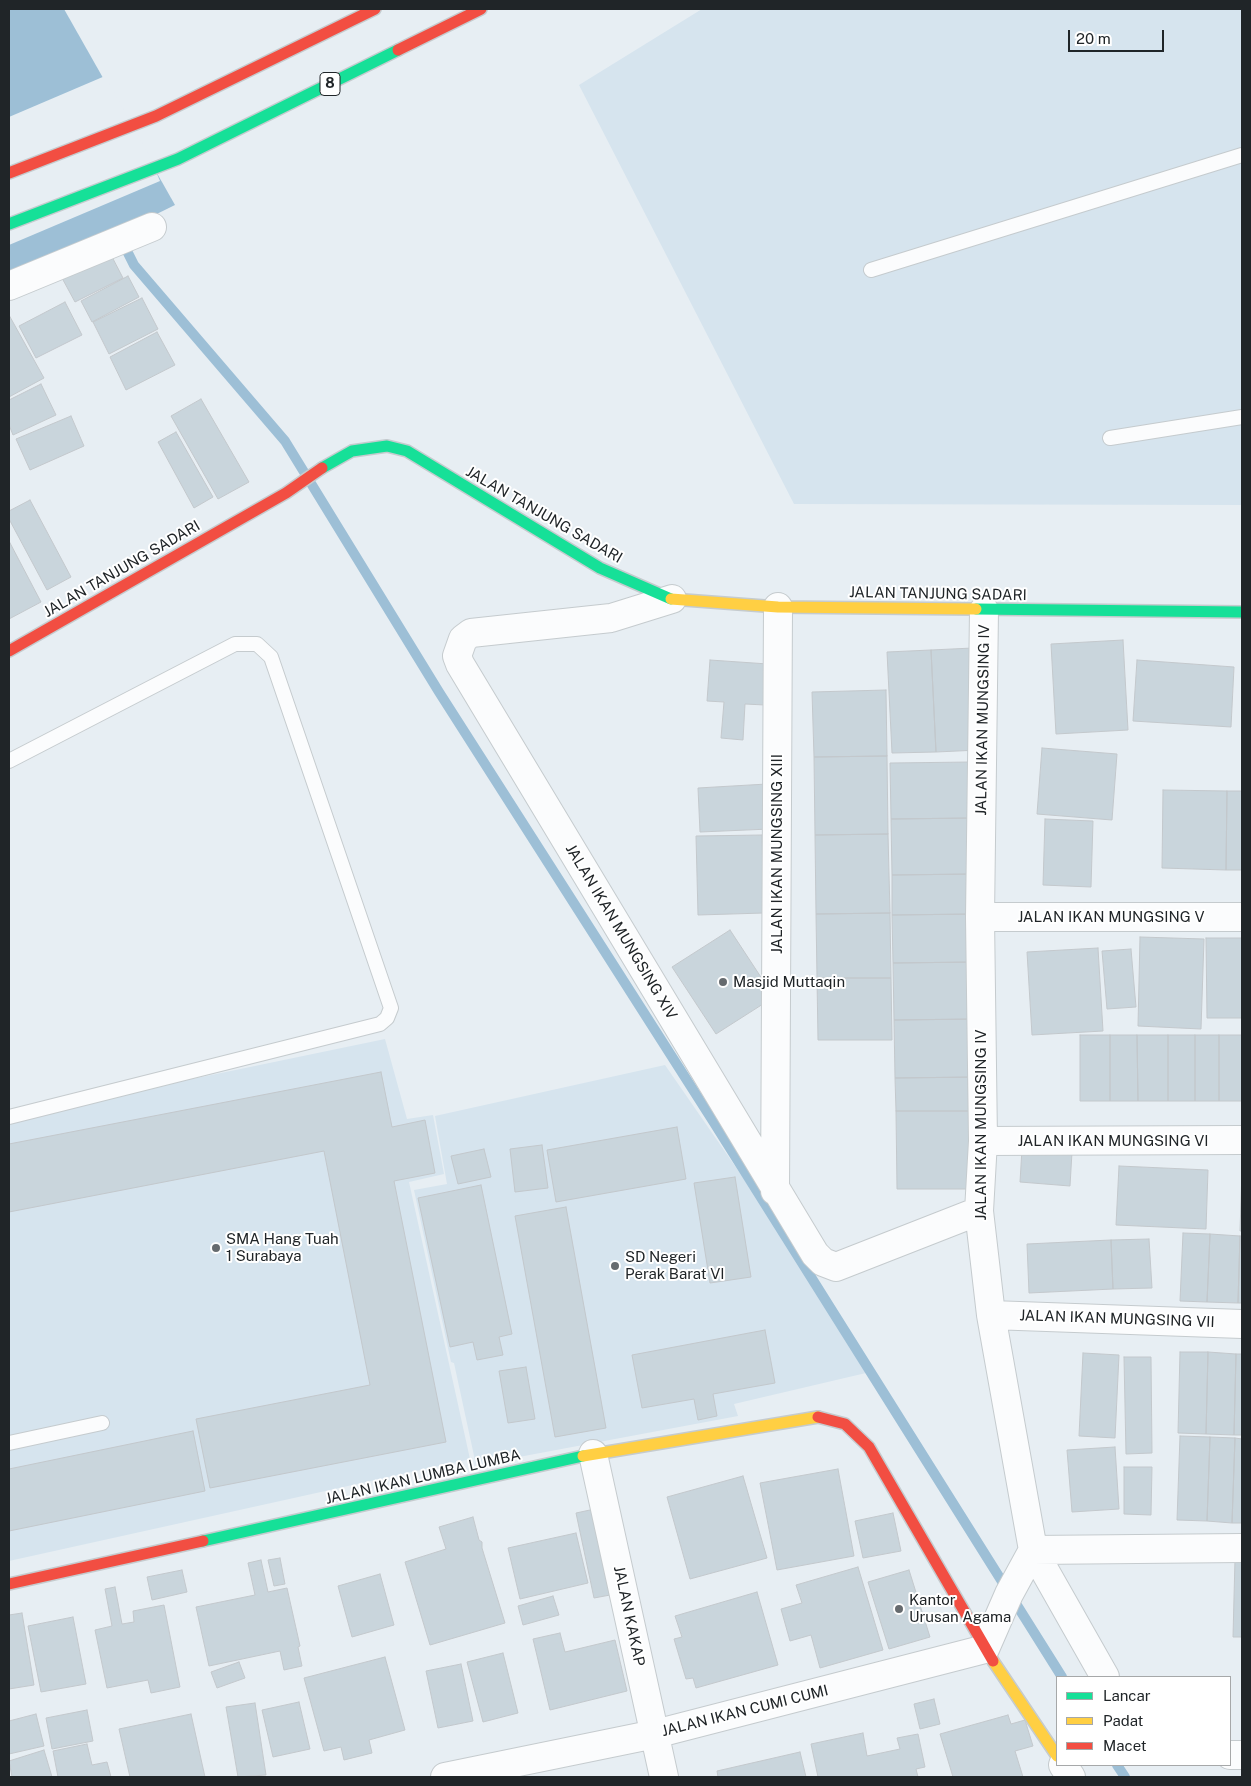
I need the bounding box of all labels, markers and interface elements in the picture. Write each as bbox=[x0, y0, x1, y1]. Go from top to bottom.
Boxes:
scale bar bbox=[1071, 20, 1167, 52]
text: 20 m bbox=[1076, 30, 1111, 47]
road number: 8 bbox=[320, 72, 340, 96]
street label: JALAN TANJUNG SADARI bbox=[463, 463, 625, 567]
street label: JALAN TANJUNG SADARI bbox=[41, 517, 203, 621]
street label: JALAN TANJUNG SADARI bbox=[849, 583, 1027, 605]
street label: JALAN IKAN MUNGSING IV bbox=[972, 624, 994, 816]
street label: JALAN IKAN MUNGSING XIII bbox=[768, 754, 786, 954]
street label: JALAN IKAN MUNGSING XIV bbox=[561, 841, 681, 1023]
street label: JALAN IKAN MUNGSING V bbox=[1018, 908, 1204, 926]
place label: Masjid Muttaqin bbox=[733, 973, 845, 991]
marker: Masjid Muttaqin bbox=[717, 976, 729, 988]
street label: JALAN IKAN MUNGSING IV bbox=[972, 1029, 990, 1221]
street label: JALAN IKAN MUNGSING VI bbox=[1017, 1132, 1209, 1150]
place label: SMA Hang Tuah 1 Surabaya bbox=[226, 1230, 339, 1265]
marker: SMA Hang Tuah 1 Surabaya bbox=[210, 1242, 222, 1254]
place label: SD Negeri Perak Barat VI bbox=[625, 1248, 725, 1283]
marker: SD Negeri Perak Barat VI bbox=[609, 1260, 621, 1272]
street label: JALAN IKAN MUNGSING VII bbox=[1019, 1307, 1215, 1331]
street label: JALAN IKAN LUMBA LUMBA bbox=[324, 1446, 522, 1508]
street label: JALAN KAKAP bbox=[610, 1564, 648, 1668]
place label: Kantor Urusan Agama bbox=[909, 1591, 1011, 1626]
marker: Kantor Urusan Agama bbox=[893, 1603, 905, 1615]
legend bbox=[1056, 1676, 1231, 1766]
street label: JALAN IKAN CUMI CUMI bbox=[660, 1682, 830, 1740]
text: Lancar bbox=[1103, 1687, 1151, 1704]
text: Padat bbox=[1103, 1712, 1143, 1729]
text: Macet bbox=[1103, 1737, 1147, 1754]

